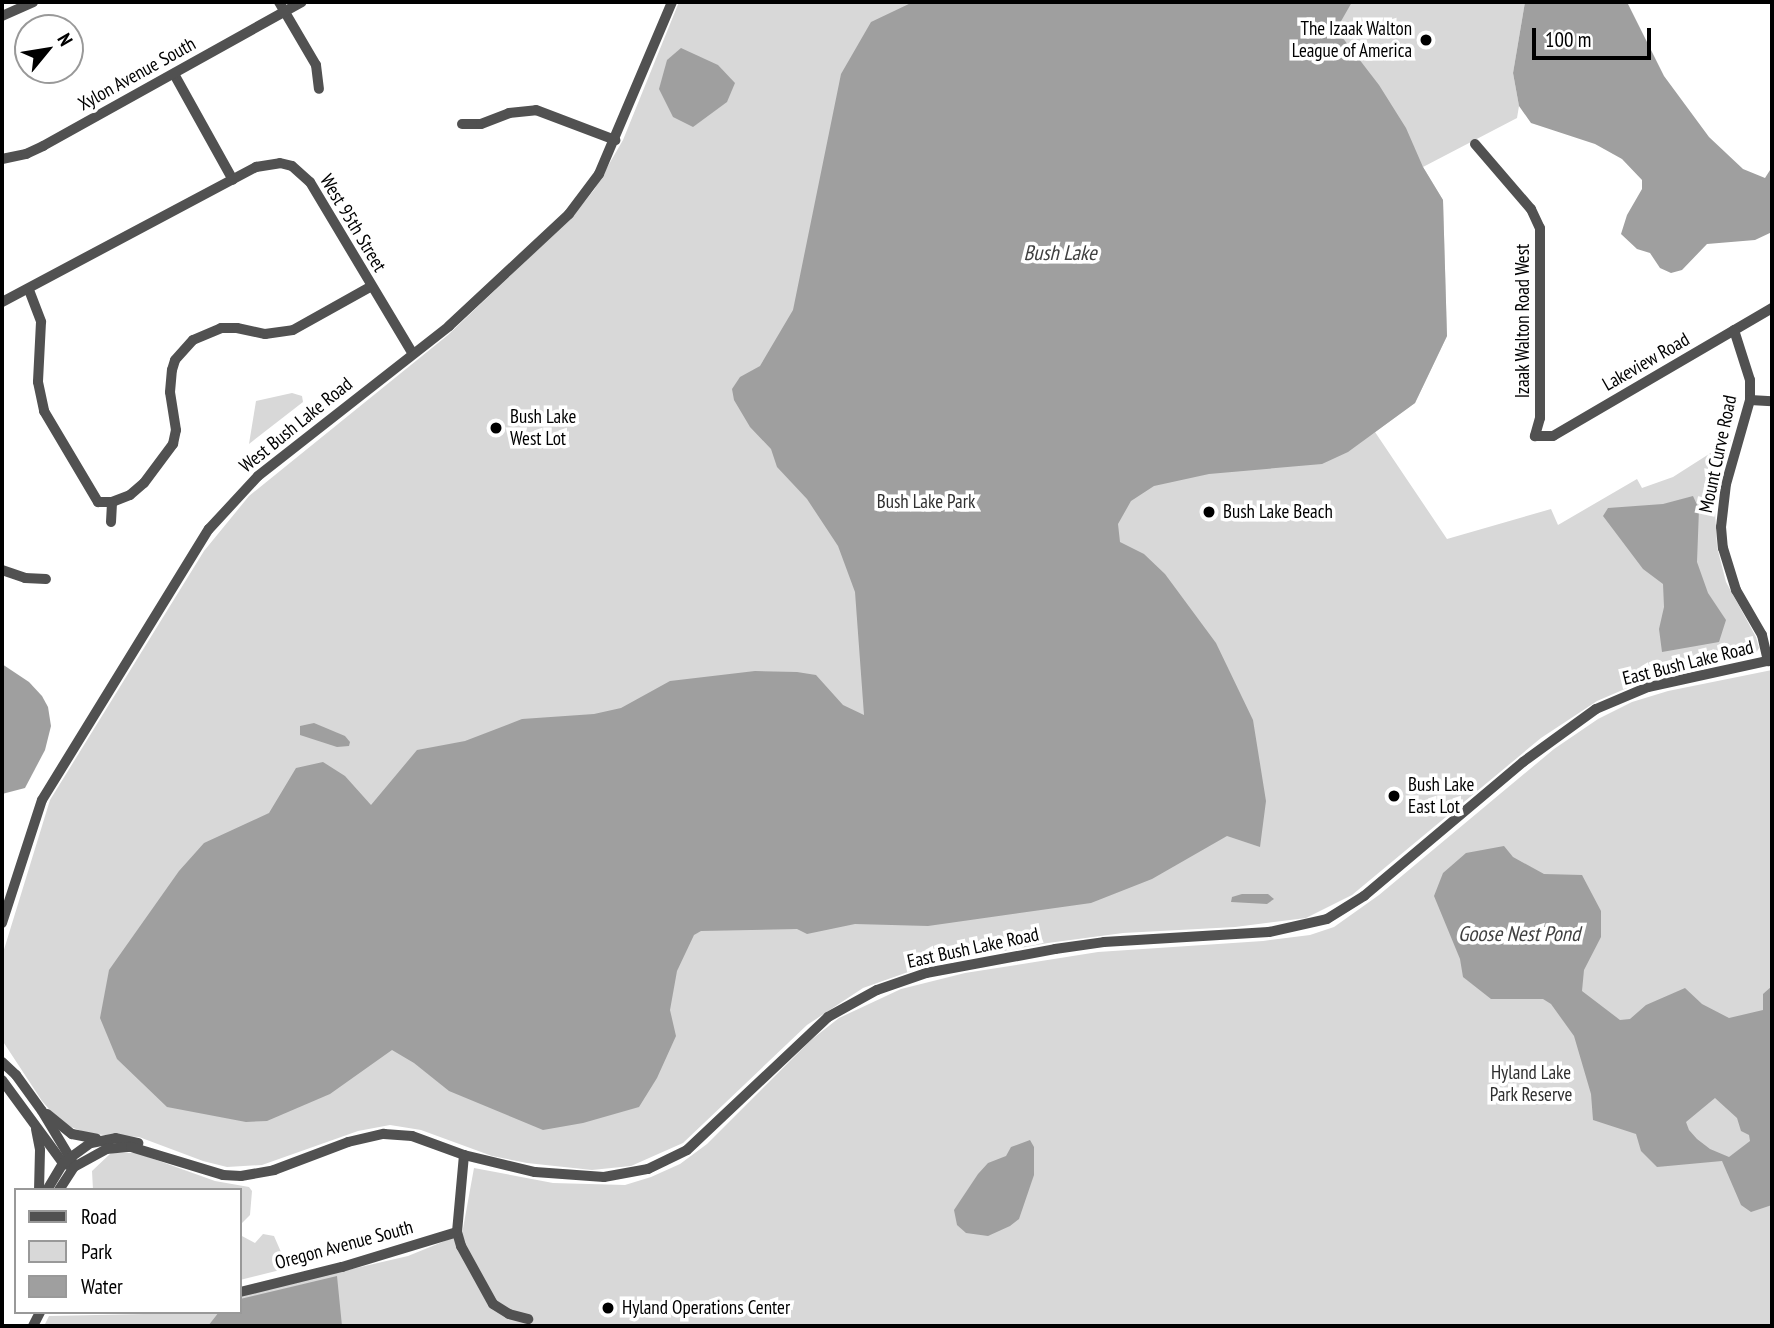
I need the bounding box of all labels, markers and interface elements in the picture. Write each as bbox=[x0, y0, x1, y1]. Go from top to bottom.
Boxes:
north arrow bbox=[14, 14, 84, 84]
scale bar bbox=[1536, 14, 1655, 58]
place label: The Izaak Walton League of America bbox=[1291, 18, 1412, 62]
text: 100 m bbox=[1545, 26, 1591, 53]
text: N bbox=[52, 29, 78, 50]
street label: Xylon Avenue South bbox=[74, 32, 200, 116]
marker: The Izaak Walton League of America bbox=[1418, 32, 1434, 48]
street label: West 95th Street bbox=[315, 170, 391, 276]
water label: Bush Lake bbox=[1023, 240, 1097, 266]
street label: Izaak Walton Road West bbox=[1512, 243, 1534, 399]
street label: Lakeview Road bbox=[1598, 328, 1694, 396]
street label: West Bush Lake Road bbox=[235, 373, 357, 477]
street label: Mount Curve Road bbox=[1694, 393, 1742, 515]
place label: Bush Lake West Lot bbox=[510, 406, 576, 450]
marker: Bush Lake West Lot bbox=[488, 420, 504, 436]
park label: Bush Lake Park bbox=[877, 491, 975, 513]
place label: Bush Lake Beach bbox=[1223, 501, 1333, 523]
marker: Bush Lake Beach bbox=[1201, 504, 1217, 520]
street label: East Bush Lake Road bbox=[1620, 636, 1756, 690]
place label: Bush Lake East Lot bbox=[1408, 774, 1474, 818]
marker: Bush Lake East Lot bbox=[1386, 788, 1402, 804]
water label: Goose Nest Pond bbox=[1458, 921, 1580, 947]
street label: East Bush Lake Road bbox=[905, 923, 1041, 973]
park label: Hyland Lake Park Reserve bbox=[1489, 1062, 1573, 1106]
legend bbox=[14, 1188, 242, 1314]
text: Road bbox=[81, 1203, 117, 1230]
street label: Oregon Avenue South bbox=[272, 1216, 416, 1274]
text: Park bbox=[81, 1238, 112, 1265]
text: Water bbox=[81, 1273, 123, 1300]
place label: Hyland Operations Center bbox=[622, 1297, 790, 1319]
marker: Hyland Operations Center bbox=[600, 1300, 616, 1316]

